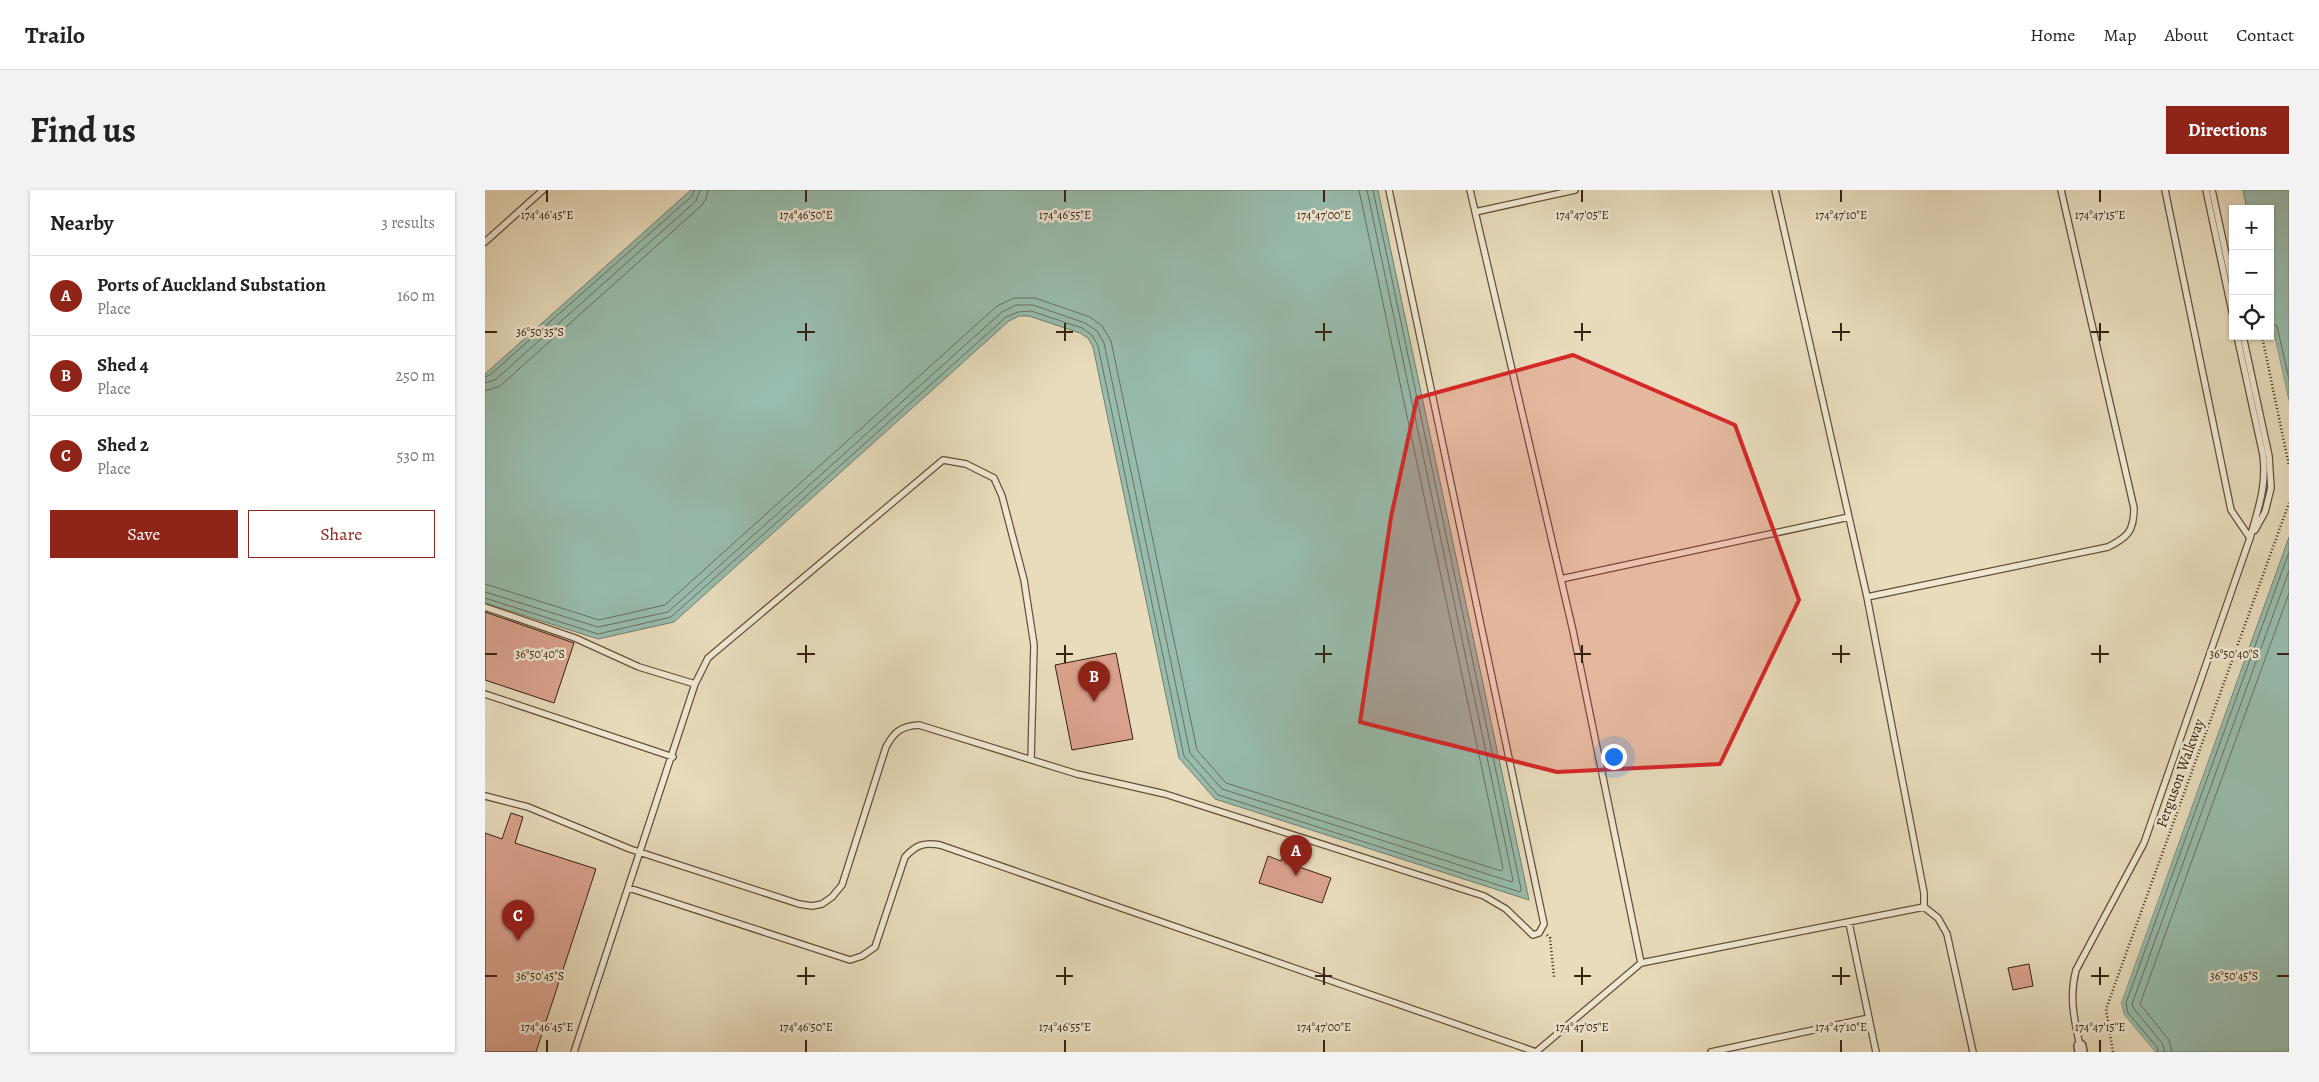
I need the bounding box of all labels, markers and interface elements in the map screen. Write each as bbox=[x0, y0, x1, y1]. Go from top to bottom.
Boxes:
text: Trailo bbox=[25, 19, 85, 51]
text: Home bbox=[2030, 23, 2075, 47]
text: Map bbox=[2103, 23, 2136, 47]
text: About bbox=[2164, 23, 2208, 47]
text: Contact bbox=[2236, 23, 2294, 47]
text: Find us bbox=[30, 106, 136, 154]
button: Directions bbox=[2166, 106, 2289, 154]
map controls bbox=[2229, 205, 2274, 340]
button: + bbox=[2229, 205, 2274, 250]
text: 174°46'45"E bbox=[521, 207, 573, 223]
text: 174°46'50"E bbox=[779, 207, 833, 223]
text: 174°46'55"E bbox=[1039, 207, 1091, 223]
text: 174°47'00"E bbox=[1297, 207, 1351, 223]
text: 174°47'05"E bbox=[1555, 207, 1609, 223]
text: 174°47'10"E bbox=[1815, 207, 1867, 223]
text: 174°47'15"E bbox=[2075, 207, 2125, 223]
text: Nearby bbox=[50, 209, 113, 237]
text: 3 results bbox=[381, 212, 435, 234]
button: − bbox=[2229, 250, 2274, 295]
text: Ports of Auckland Substation bbox=[97, 272, 326, 298]
text: A bbox=[61, 285, 71, 307]
text: 160 m bbox=[397, 285, 435, 307]
button: locate bbox=[2229, 295, 2274, 340]
text: Place bbox=[97, 298, 131, 320]
text: 36°50'35"S bbox=[516, 324, 564, 340]
text: Shed 4 bbox=[97, 352, 149, 378]
text: B bbox=[61, 365, 71, 387]
text: 250 m bbox=[396, 365, 435, 387]
text: Place bbox=[97, 378, 131, 400]
text: Shed 2 bbox=[97, 432, 149, 458]
text: C bbox=[61, 445, 71, 467]
text: 530 m bbox=[396, 445, 435, 467]
text: Place bbox=[97, 458, 131, 480]
button: Save bbox=[50, 510, 238, 558]
button: Share bbox=[248, 510, 435, 558]
text: 36°50'40"S bbox=[515, 646, 565, 662]
text: 36°50'40"S bbox=[2209, 646, 2259, 662]
pin: B bbox=[1078, 661, 1110, 702]
street label: Ferguson Walkway bbox=[2151, 716, 2209, 830]
your location bbox=[1601, 744, 1627, 770]
pin: A bbox=[1280, 835, 1312, 876]
pin: C bbox=[502, 900, 534, 941]
text: 36°50'45"S bbox=[516, 968, 564, 984]
text: 36°50'45"S bbox=[2210, 968, 2258, 984]
text: 174°46'45"E bbox=[521, 1019, 573, 1035]
text: 174°46'50"E bbox=[779, 1019, 833, 1035]
text: 174°46'55"E bbox=[1039, 1019, 1091, 1035]
text: 174°47'00"E bbox=[1297, 1019, 1351, 1035]
text: 174°47'05"E bbox=[1555, 1019, 1609, 1035]
text: 174°47'10"E bbox=[1815, 1019, 1867, 1035]
text: 174°47'15"E bbox=[2075, 1019, 2125, 1035]

